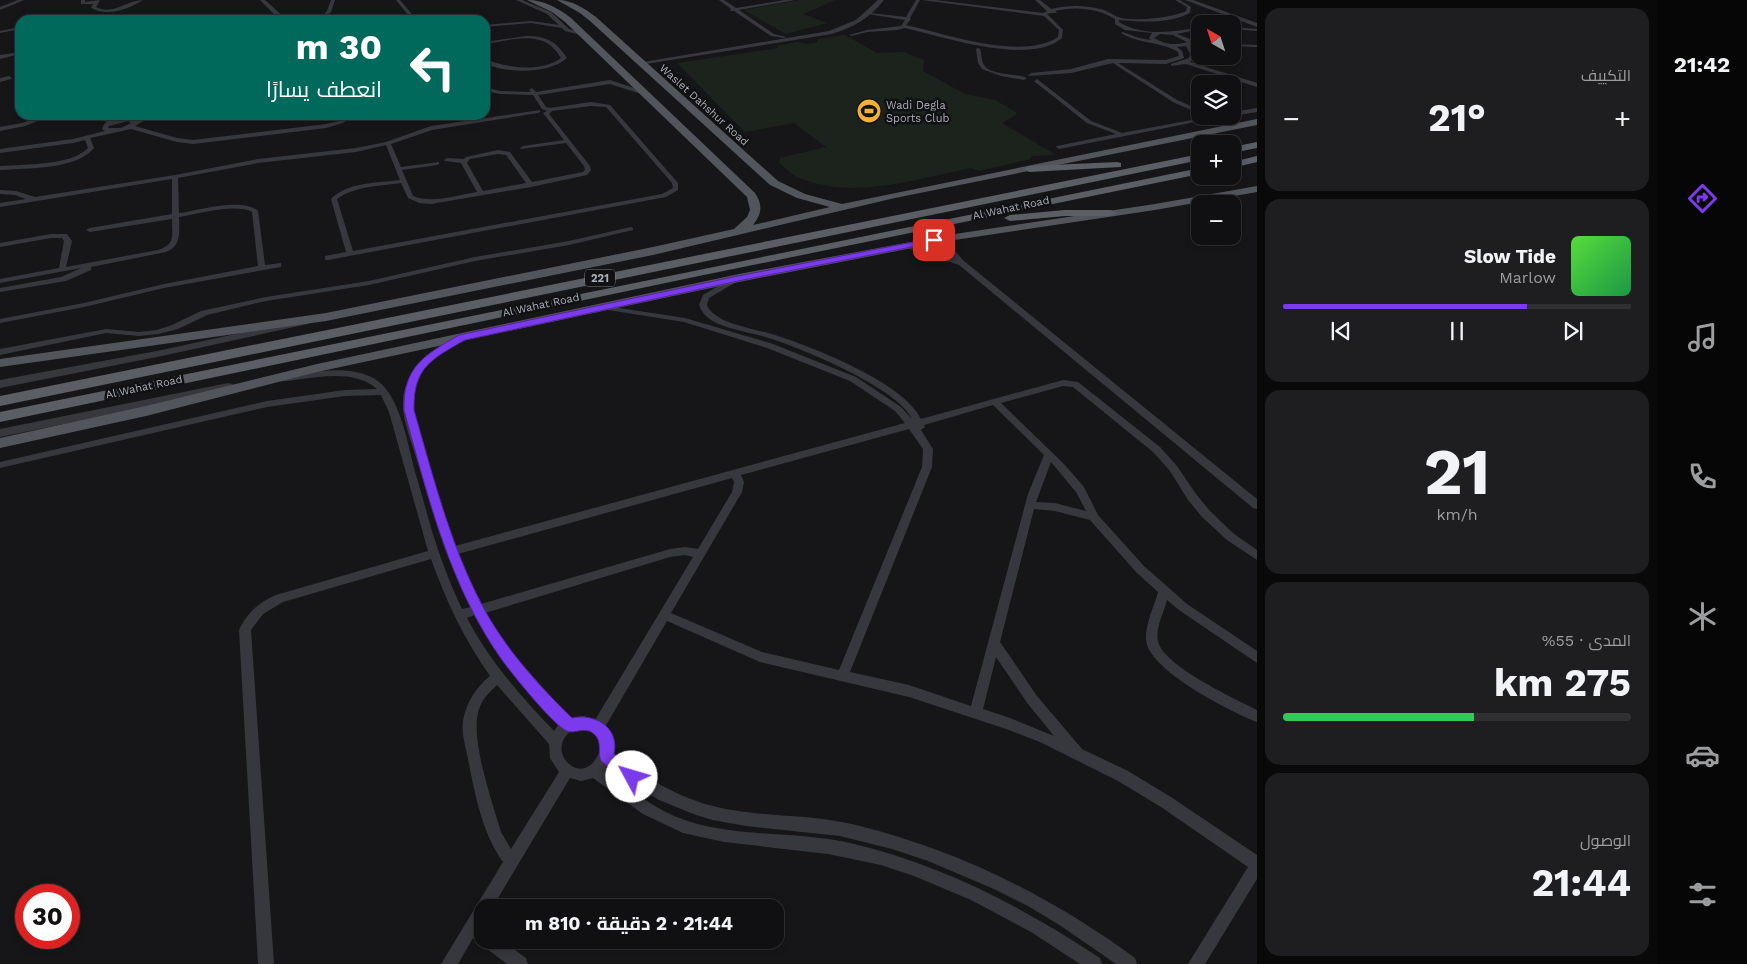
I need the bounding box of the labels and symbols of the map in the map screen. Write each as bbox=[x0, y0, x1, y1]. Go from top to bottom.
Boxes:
north arrow bbox=[1191, 15, 1241, 65]
street label: Waslet Dahshur Road bbox=[657, 62, 751, 148]
sports icon: Wadi Degla Sports Club bbox=[856, 98, 882, 124]
place label: Wadi Degla Sports Club bbox=[886, 99, 950, 125]
street label: Al Wahat Road bbox=[971, 194, 1051, 222]
pin bbox=[913, 219, 955, 261]
road number: 221 bbox=[585, 270, 615, 286]
street label: Al Wahat Road bbox=[501, 291, 581, 319]
street label: Al Wahat Road bbox=[104, 373, 184, 401]
position arrow bbox=[605, 750, 657, 802]
speed limit sign: 30 bbox=[15, 884, 80, 949]

